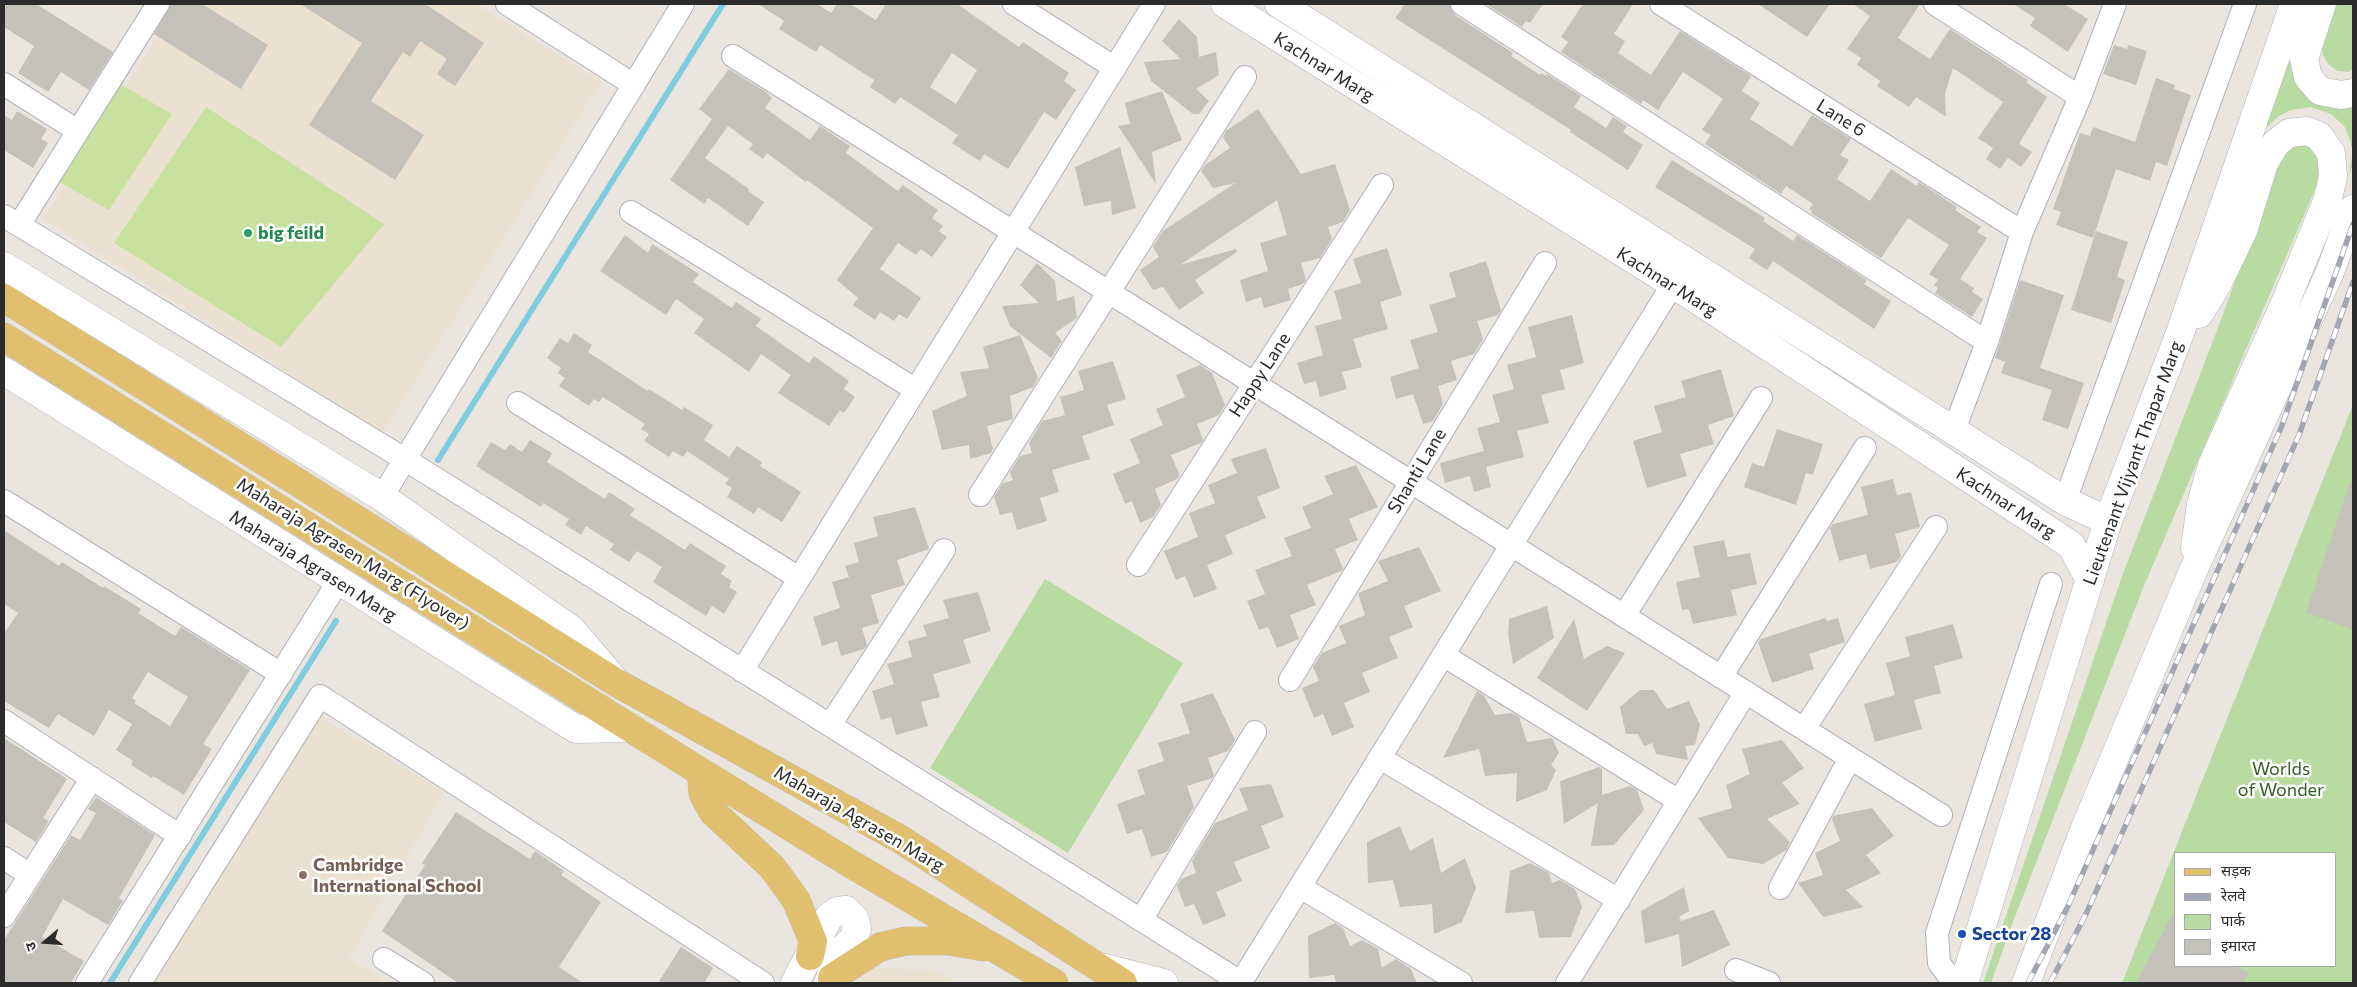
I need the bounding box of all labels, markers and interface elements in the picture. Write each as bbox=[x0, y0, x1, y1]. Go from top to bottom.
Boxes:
street label: Kachnar Marg bbox=[1270, 28, 1378, 106]
street label: Lane 6 bbox=[1812, 95, 1870, 141]
place label: big feild bbox=[258, 222, 324, 244]
marker: big feild bbox=[242, 227, 254, 239]
street label: Kachnar Marg bbox=[1613, 243, 1721, 321]
street label: Happy Lane bbox=[1225, 329, 1295, 421]
street label: Lieutenant Vijyant Thapar Marg bbox=[2079, 338, 2187, 588]
street label: Shanti Lane bbox=[1383, 424, 1451, 518]
street label: Kachnar Marg bbox=[1952, 463, 2060, 543]
street label: Maharaja Agrasen Marg (Flyover) bbox=[233, 473, 473, 635]
street label: Maharaja Agrasen Marg bbox=[225, 506, 401, 626]
park label: Worlds of Wonder bbox=[2238, 758, 2324, 801]
street label: Maharaja Agrasen Marg bbox=[770, 761, 948, 877]
legend bbox=[2174, 852, 2337, 967]
place label: Cambridge International School bbox=[313, 854, 481, 896]
text: सड़क bbox=[2221, 861, 2251, 879]
marker: Cambridge International School bbox=[297, 869, 309, 881]
text: रेलवे bbox=[2221, 886, 2246, 904]
text: पार्क bbox=[2221, 911, 2245, 929]
north arrow bbox=[20, 917, 70, 967]
place label: Sector 28 bbox=[1972, 923, 2051, 945]
marker: Sector 28 bbox=[1956, 928, 1968, 940]
text: इमारत bbox=[2221, 936, 2256, 954]
text: उ bbox=[21, 940, 40, 953]

